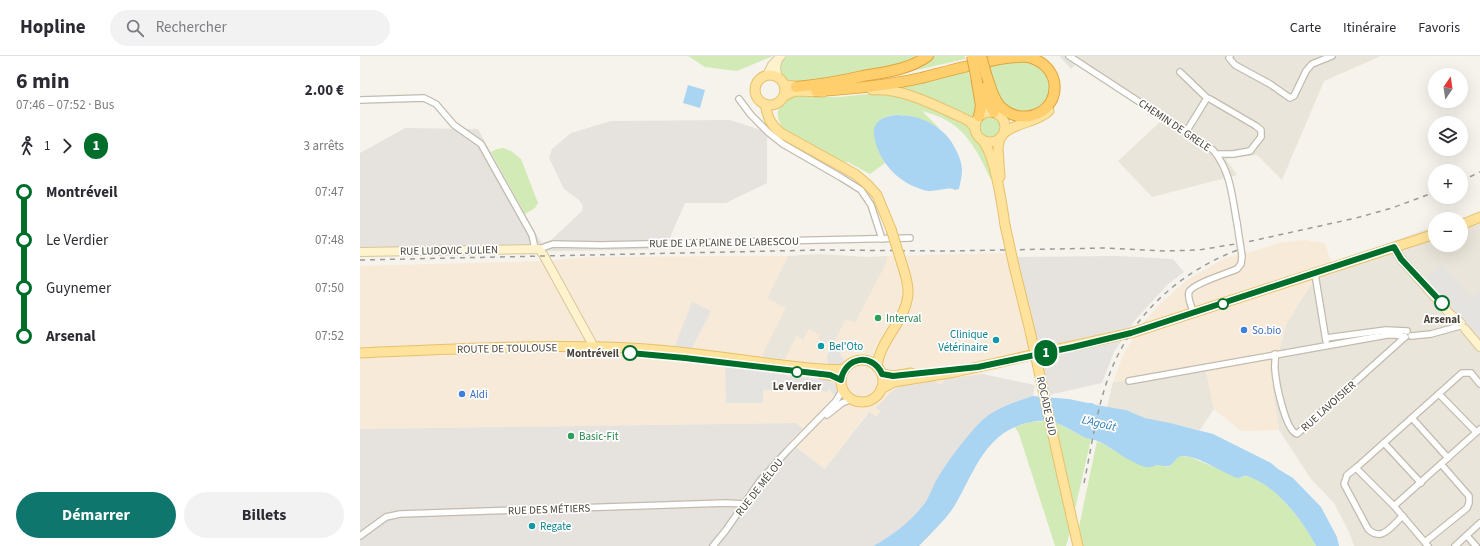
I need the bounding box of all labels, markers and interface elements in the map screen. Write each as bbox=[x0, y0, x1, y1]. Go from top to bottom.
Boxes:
search box bbox=[110, 10, 390, 46]
text: Hopline bbox=[20, 14, 86, 41]
icon: search bbox=[124, 17, 146, 39]
text: Rechercher bbox=[156, 17, 227, 38]
text: Carte bbox=[1290, 18, 1321, 38]
text: Itinéraire bbox=[1343, 18, 1396, 38]
text: Favoris bbox=[1418, 18, 1460, 38]
text: 6 min bbox=[16, 65, 70, 97]
north arrow bbox=[1428, 68, 1468, 108]
map controls bbox=[1428, 68, 1468, 252]
text: 2.00 € bbox=[305, 80, 344, 101]
text: 07:46 – 07:52 · Bus bbox=[16, 96, 114, 114]
street label: CHEMIN DE GRELE bbox=[1136, 96, 1214, 155]
button: layers bbox=[1428, 116, 1468, 156]
icon: walk bbox=[16, 135, 38, 157]
icon: forward bbox=[56, 135, 78, 157]
text: 1 bbox=[92, 136, 100, 156]
text: 1 bbox=[44, 137, 50, 155]
text: 3 arrêts bbox=[303, 137, 344, 155]
button: + bbox=[1428, 164, 1468, 204]
text: Montréveil bbox=[46, 182, 118, 203]
text: 07:47 bbox=[315, 183, 344, 201]
button: − bbox=[1428, 212, 1468, 252]
text: Le Verdier bbox=[46, 230, 108, 251]
text: 07:48 bbox=[315, 231, 344, 249]
street label: RUE DE LA PLAINE DE LABESCOU bbox=[649, 234, 799, 251]
street label: RUE LUDOVIC JULIEN bbox=[400, 242, 498, 259]
text: Guynemer bbox=[46, 278, 111, 299]
text: 07:50 bbox=[315, 279, 344, 297]
marker: Arsenal bbox=[1434, 295, 1450, 311]
unlabelled marker bbox=[1217, 298, 1229, 310]
place label: Interval bbox=[886, 311, 921, 326]
place label: Arsenal bbox=[1423, 312, 1461, 327]
marker: Interval bbox=[873, 313, 883, 323]
place label: So.bio bbox=[1252, 323, 1281, 338]
marker: So.bio bbox=[1239, 325, 1249, 335]
text: Arsenal bbox=[46, 326, 96, 347]
text: 07:52 bbox=[315, 327, 344, 345]
place label: Clinique Vétérinaire bbox=[938, 327, 989, 355]
marker: Clinique Vétérinaire bbox=[991, 335, 1001, 345]
place label: Bel'Oto bbox=[829, 339, 863, 354]
street label: ROUTE DE TOULOUSE bbox=[457, 340, 558, 357]
line badge: 1 bbox=[1033, 340, 1059, 366]
marker: Bel'Oto bbox=[816, 341, 826, 351]
text: 1 bbox=[1042, 343, 1050, 363]
marker: Montréveil bbox=[622, 345, 638, 361]
place label: Montréveil bbox=[567, 346, 620, 361]
marker: Le Verdier bbox=[791, 366, 803, 378]
street label: ROCADE SUD bbox=[1033, 375, 1060, 437]
street label: RUE LAVOISIER bbox=[1298, 378, 1359, 435]
place label: Le Verdier bbox=[773, 379, 822, 394]
place label: Aldi bbox=[470, 387, 488, 402]
marker: Aldi bbox=[457, 389, 467, 399]
water label: L'Agoût bbox=[1080, 411, 1119, 436]
place label: Basic-Fit bbox=[579, 429, 619, 444]
marker: Basic-Fit bbox=[566, 431, 576, 441]
street label: RUE DE MÉLOU bbox=[732, 455, 787, 519]
button: Démarrer bbox=[16, 492, 176, 538]
button: Billets bbox=[184, 492, 344, 538]
street label: RUE DES MÉTIERS bbox=[508, 501, 591, 518]
place label: Regate bbox=[540, 519, 572, 534]
marker: Regate bbox=[527, 521, 537, 531]

